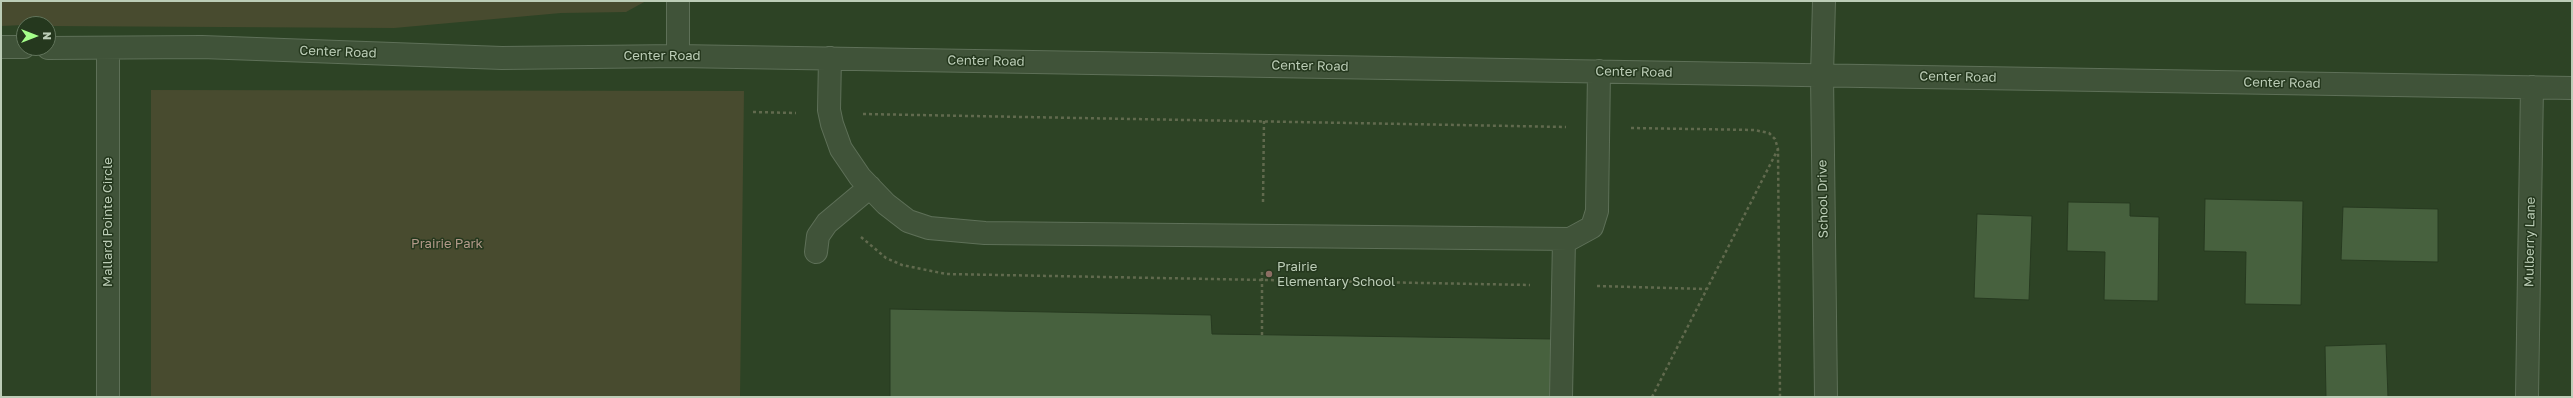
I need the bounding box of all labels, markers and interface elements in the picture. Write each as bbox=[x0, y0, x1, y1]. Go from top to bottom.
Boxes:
north arrow bbox=[16, 16, 56, 56]
text: N bbox=[41, 32, 54, 40]
street label: Center Road bbox=[299, 43, 377, 61]
street label: Center Road bbox=[623, 48, 701, 64]
street label: Center Road bbox=[947, 53, 1025, 69]
street label: Center Road bbox=[1271, 58, 1349, 74]
street label: Center Road bbox=[1595, 64, 1673, 80]
street label: Center Road bbox=[1919, 69, 1997, 85]
street label: Center Road bbox=[2243, 75, 2321, 91]
street label: Mallard Pointe Circle bbox=[100, 157, 116, 287]
street label: School Drive bbox=[1815, 160, 1831, 238]
street label: Mulberry Lane bbox=[2521, 197, 2539, 287]
park label: Prairie Park bbox=[411, 236, 483, 252]
place label: Prairie Elementary School bbox=[1277, 259, 1395, 290]
marker: Prairie Elementary School bbox=[1264, 269, 1274, 279]

